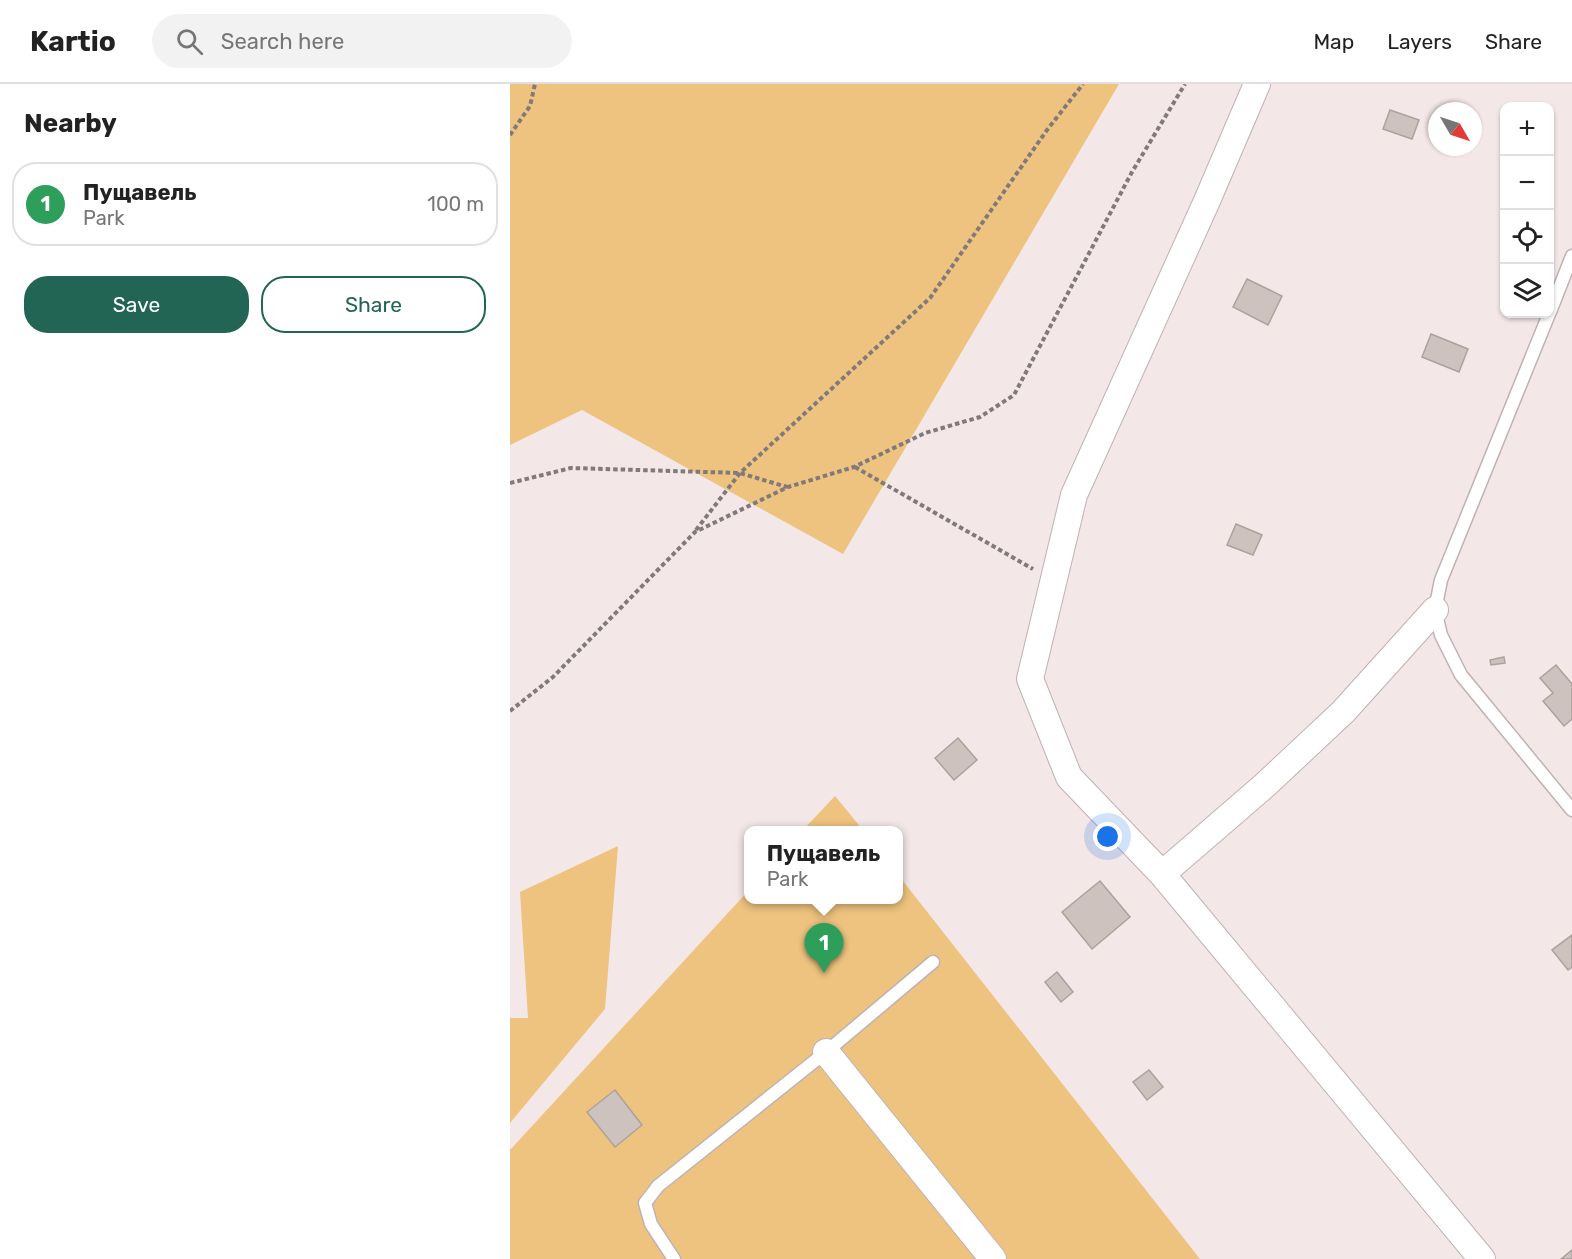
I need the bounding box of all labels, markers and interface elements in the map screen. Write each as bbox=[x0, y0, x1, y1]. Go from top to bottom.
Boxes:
search box bbox=[152, 14, 572, 68]
text: Kartio bbox=[30, 25, 116, 58]
icon: search bbox=[173, 25, 206, 58]
text: Search here bbox=[221, 28, 344, 55]
text: Map bbox=[1313, 29, 1354, 54]
text: Layers bbox=[1387, 29, 1452, 54]
text: Share bbox=[1485, 29, 1542, 54]
north arrow bbox=[1428, 102, 1482, 156]
map controls bbox=[1500, 102, 1554, 318]
button: + bbox=[1500, 102, 1554, 156]
text: Nearby bbox=[24, 108, 117, 139]
button: − bbox=[1500, 156, 1554, 210]
text: Пущавель bbox=[83, 179, 197, 206]
text: 1 bbox=[41, 192, 50, 216]
text: 100 m bbox=[427, 192, 484, 216]
text: Park bbox=[83, 206, 125, 230]
button: locate bbox=[1500, 210, 1554, 264]
button: layers bbox=[1500, 264, 1554, 318]
button: Save bbox=[24, 276, 249, 333]
button: Share bbox=[261, 276, 486, 333]
your location bbox=[1093, 822, 1122, 851]
popup bbox=[744, 826, 903, 904]
text: Пущавель bbox=[767, 840, 880, 867]
text: Park bbox=[767, 867, 808, 891]
pin: 1 bbox=[804, 924, 844, 973]

